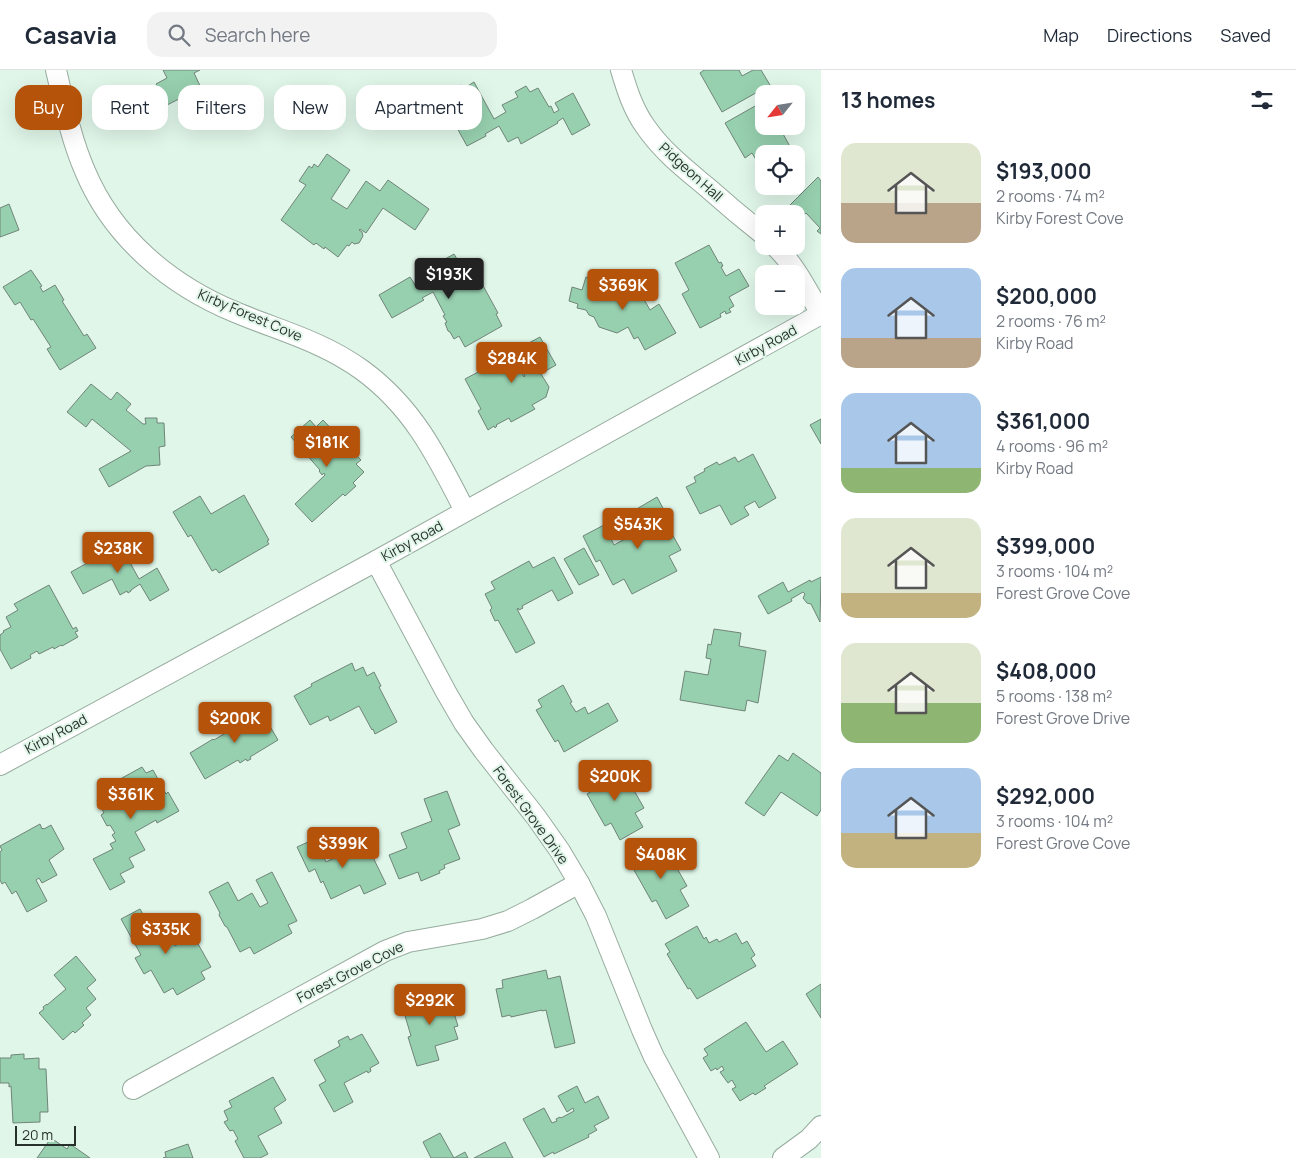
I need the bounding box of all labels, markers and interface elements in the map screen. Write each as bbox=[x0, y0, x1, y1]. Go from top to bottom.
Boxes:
search box bbox=[147, 12, 497, 57]
text: Casavia bbox=[25, 18, 117, 51]
icon: search bbox=[165, 21, 193, 49]
text: Search here bbox=[205, 22, 310, 48]
text: Map bbox=[1043, 23, 1079, 47]
text: Directions bbox=[1107, 23, 1192, 47]
text: Saved bbox=[1220, 23, 1271, 47]
chip: Buy bbox=[15, 85, 82, 130]
chip: Rent bbox=[92, 85, 168, 130]
chip: Filters bbox=[178, 85, 264, 130]
chip: New bbox=[274, 85, 346, 130]
chip: Apartment bbox=[356, 85, 482, 130]
north arrow bbox=[755, 85, 805, 135]
map controls bbox=[755, 85, 805, 315]
text: 13 homes bbox=[841, 86, 935, 114]
icon: filters bbox=[1248, 86, 1276, 114]
street label: Pidgeon Hall bbox=[655, 138, 727, 205]
button: locate bbox=[755, 145, 805, 195]
text: $193,000 bbox=[996, 157, 1091, 185]
icon: home bbox=[881, 163, 941, 223]
text: 2 rooms · 74 m² bbox=[996, 185, 1105, 207]
button: + bbox=[755, 205, 805, 255]
text: Kirby Forest Cove bbox=[996, 207, 1124, 229]
pin: $193K bbox=[414, 258, 484, 300]
text: $193K bbox=[426, 263, 472, 285]
button: − bbox=[755, 265, 805, 315]
pin: $369K bbox=[588, 268, 658, 311]
text: $369K bbox=[598, 274, 648, 296]
text: $200,000 bbox=[996, 282, 1097, 310]
street label: Kirby Forest Cove bbox=[195, 284, 305, 345]
icon: home bbox=[881, 288, 941, 348]
text: 2 rooms · 76 m² bbox=[996, 310, 1106, 332]
street label: Kirby Road bbox=[731, 320, 800, 369]
text: Kirby Road bbox=[996, 332, 1074, 354]
pin: $284K bbox=[477, 342, 547, 384]
text: $284K bbox=[487, 347, 537, 369]
text: $361,000 bbox=[996, 407, 1090, 435]
icon: home bbox=[881, 413, 941, 473]
pin: $181K bbox=[292, 426, 362, 468]
text: $181K bbox=[305, 431, 349, 453]
text: 4 rooms · 96 m² bbox=[996, 435, 1108, 457]
text: Kirby Road bbox=[996, 457, 1074, 479]
pin: $543K bbox=[603, 508, 673, 550]
text: $543K bbox=[614, 513, 662, 535]
street label: Kirby Road bbox=[377, 516, 446, 565]
pin: $238K bbox=[83, 532, 153, 574]
text: $399,000 bbox=[996, 532, 1095, 560]
text: $238K bbox=[93, 537, 143, 559]
icon: home bbox=[881, 538, 941, 598]
text: 3 rooms · 104 m² bbox=[996, 560, 1113, 582]
text: Forest Grove Cove bbox=[996, 582, 1130, 604]
text: $408,000 bbox=[996, 657, 1096, 685]
icon: home bbox=[881, 663, 941, 723]
text: 5 rooms · 138 m² bbox=[996, 685, 1113, 707]
pin: $200K bbox=[200, 702, 270, 744]
text: $200K bbox=[210, 707, 260, 729]
text: Forest Grove Drive bbox=[996, 707, 1130, 729]
street label: Kirby Road bbox=[21, 709, 90, 758]
pin: $200K bbox=[580, 760, 650, 802]
street label: Forest Grove Drive bbox=[489, 762, 574, 868]
text: $200K bbox=[590, 765, 640, 787]
pin: $361K bbox=[96, 778, 166, 820]
text: $292,000 bbox=[996, 782, 1095, 810]
text: $361K bbox=[108, 783, 154, 805]
icon: home bbox=[881, 788, 941, 848]
text: 3 rooms · 104 m² bbox=[996, 810, 1113, 832]
pin: $399K bbox=[308, 826, 378, 869]
text: $399K bbox=[318, 832, 368, 854]
text: Forest Grove Cove bbox=[996, 832, 1130, 854]
pin: $408K bbox=[626, 838, 696, 880]
text: $408K bbox=[636, 843, 686, 865]
pin: $335K bbox=[131, 912, 201, 955]
text: $335K bbox=[142, 918, 190, 940]
street label: Forest Grove Cove bbox=[293, 936, 406, 1007]
pin: $292K bbox=[395, 984, 465, 1026]
text: $292K bbox=[405, 989, 455, 1011]
scale bar bbox=[15, 1123, 76, 1146]
text: 20 m bbox=[22, 1125, 53, 1144]

